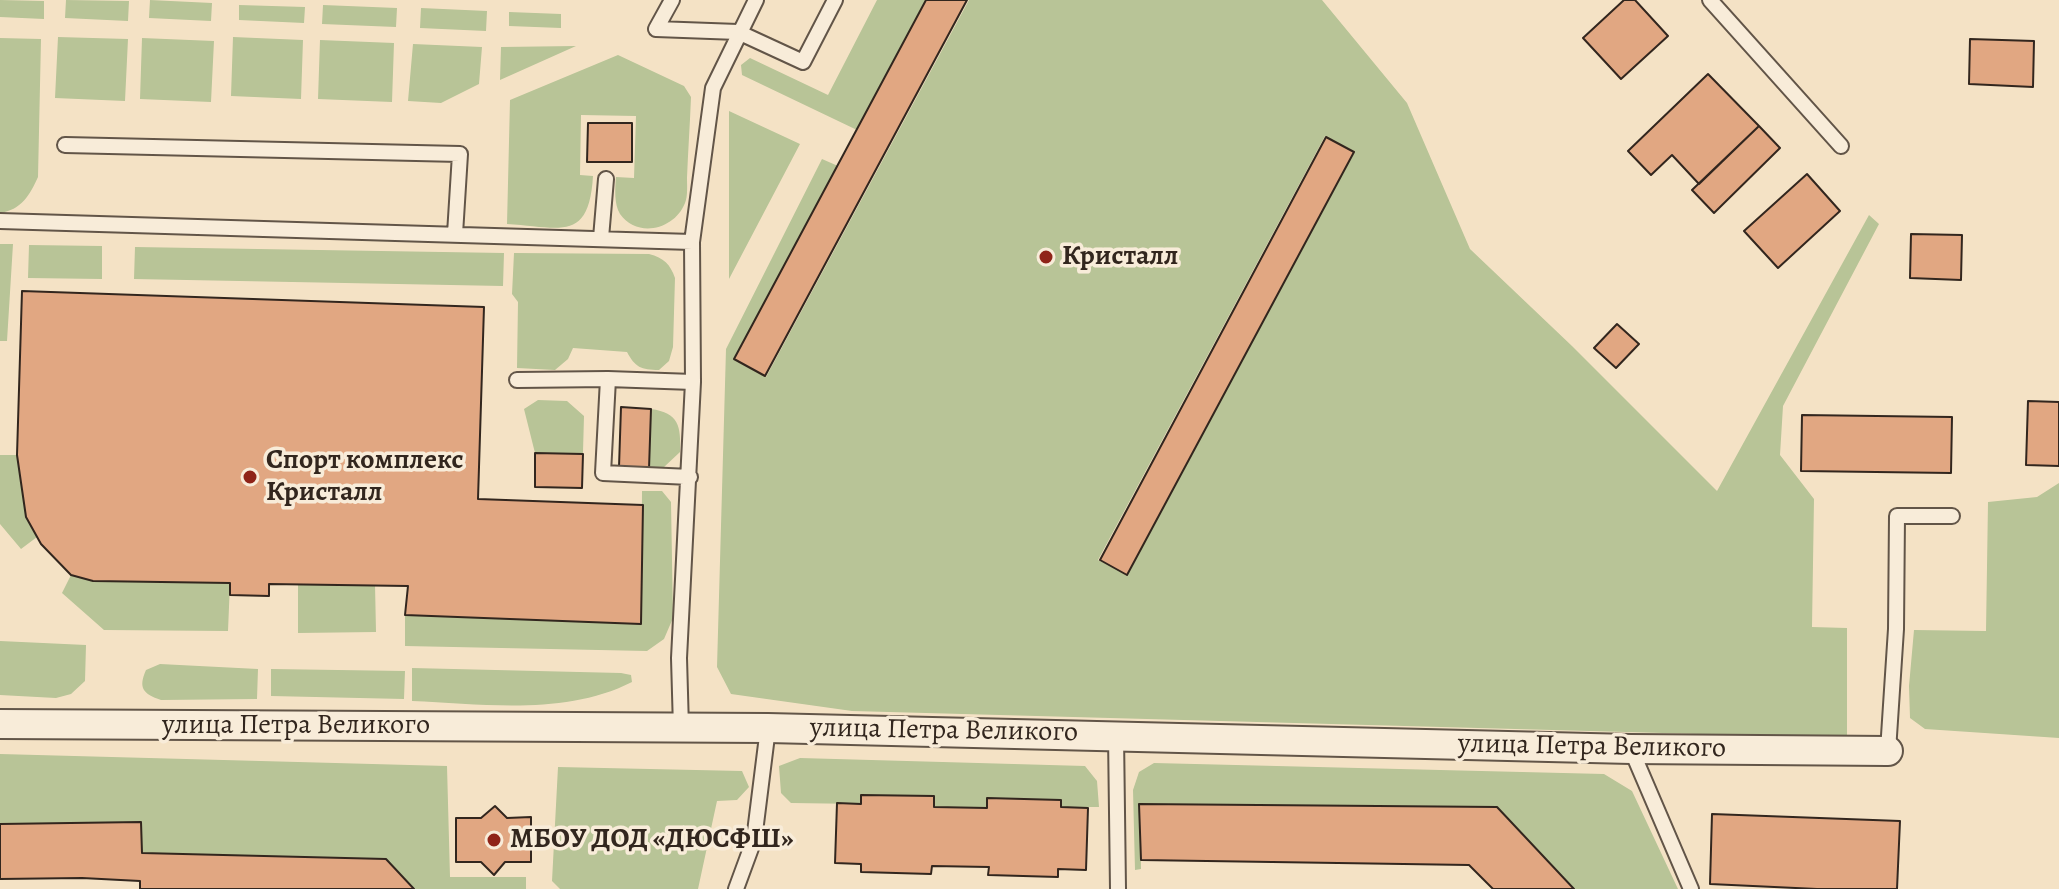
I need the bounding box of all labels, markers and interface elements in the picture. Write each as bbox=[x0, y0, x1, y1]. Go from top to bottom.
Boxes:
place label: Кристалл bbox=[1062, 240, 1178, 274]
marker: Кристалл bbox=[1037, 248, 1055, 266]
place label: Спорт комплекс Кристалл bbox=[266, 444, 464, 510]
marker: Спорт комплекс Кристалл bbox=[241, 468, 259, 486]
street label: улица Петра Великого bbox=[162, 709, 430, 743]
street label: улица Петра Великого bbox=[810, 712, 1078, 750]
street label: улица Петра Великого bbox=[1458, 728, 1726, 766]
place label: МБОУ ДОД «ДЮСФШ» bbox=[510, 823, 794, 857]
marker: МБОУ ДОД «ДЮСФШ» bbox=[485, 831, 503, 849]

